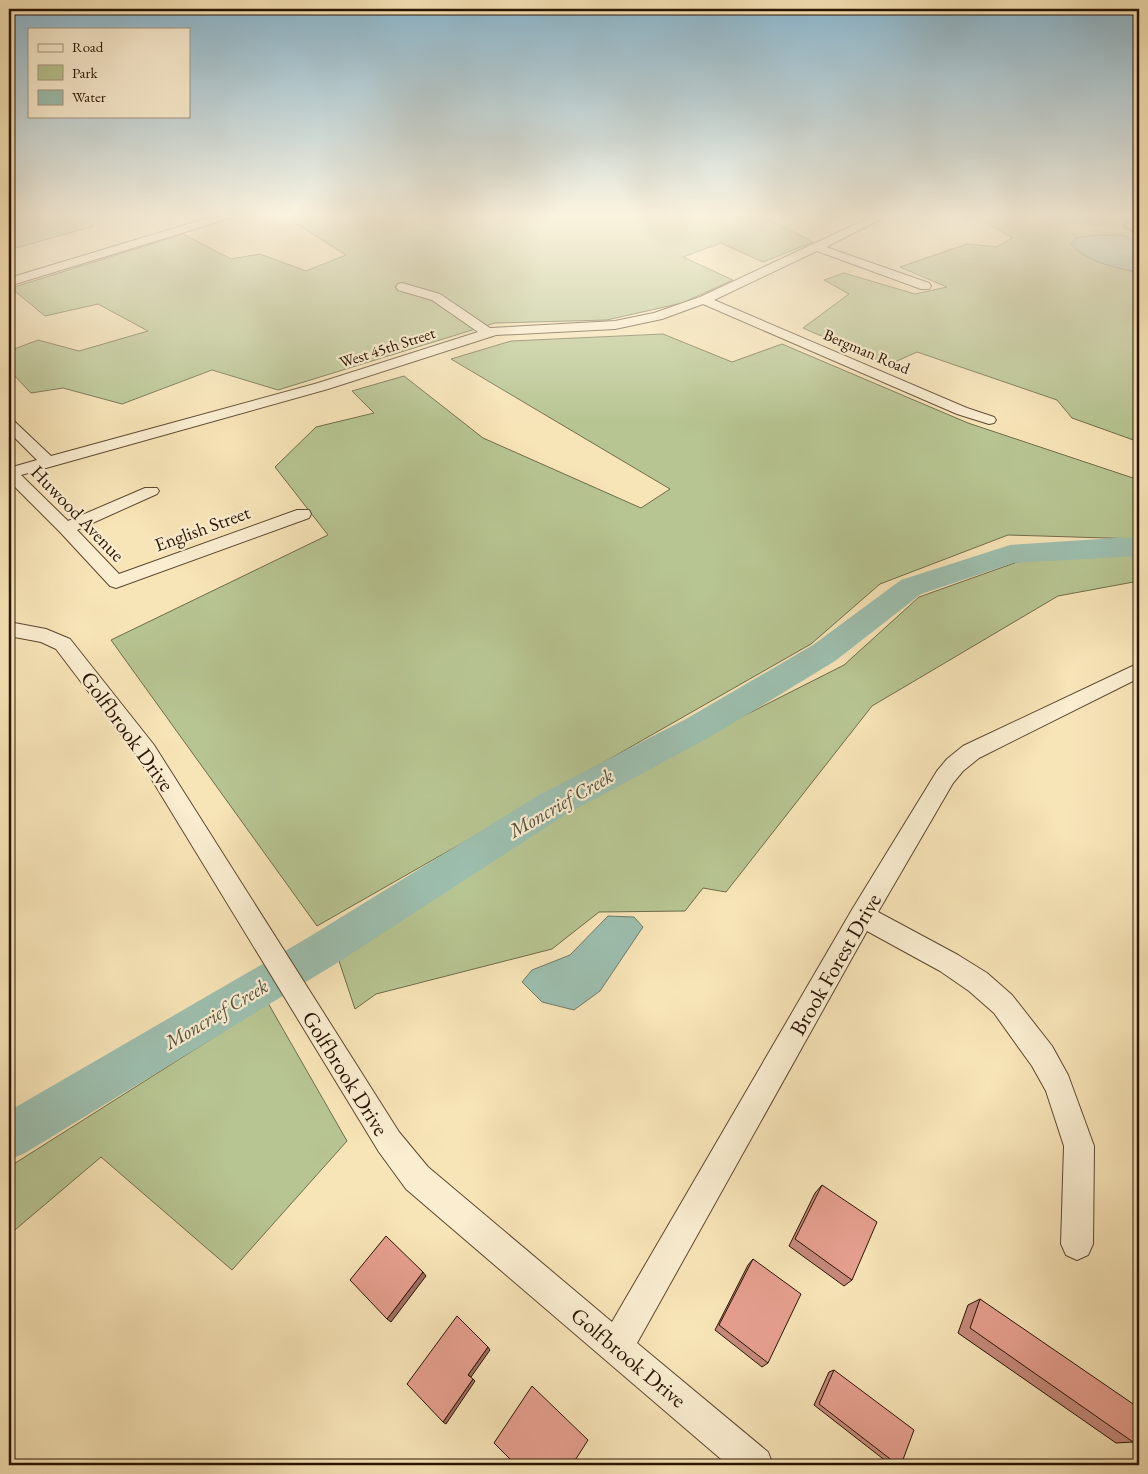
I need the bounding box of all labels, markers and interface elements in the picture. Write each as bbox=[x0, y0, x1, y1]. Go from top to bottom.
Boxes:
legend bbox=[28, 28, 190, 118]
text: Road bbox=[72, 37, 104, 56]
text: Park bbox=[72, 63, 99, 82]
text: Water bbox=[72, 87, 106, 106]
street label: West 45th Street bbox=[337, 322, 438, 373]
street label: Bergman Road bbox=[820, 324, 914, 379]
street label: Huwood Avenue bbox=[25, 460, 130, 567]
street label: English Street bbox=[151, 500, 253, 557]
street label: Golfbrook Drive bbox=[74, 665, 181, 798]
water label: Moncrief Creek bbox=[503, 762, 618, 844]
street label: Brook Forest Drive bbox=[783, 888, 888, 1040]
water label: Moncrief Creek bbox=[158, 973, 273, 1056]
street label: Golfbrook Drive bbox=[296, 1005, 396, 1142]
street label: Golfbrook Drive bbox=[565, 1301, 693, 1414]

